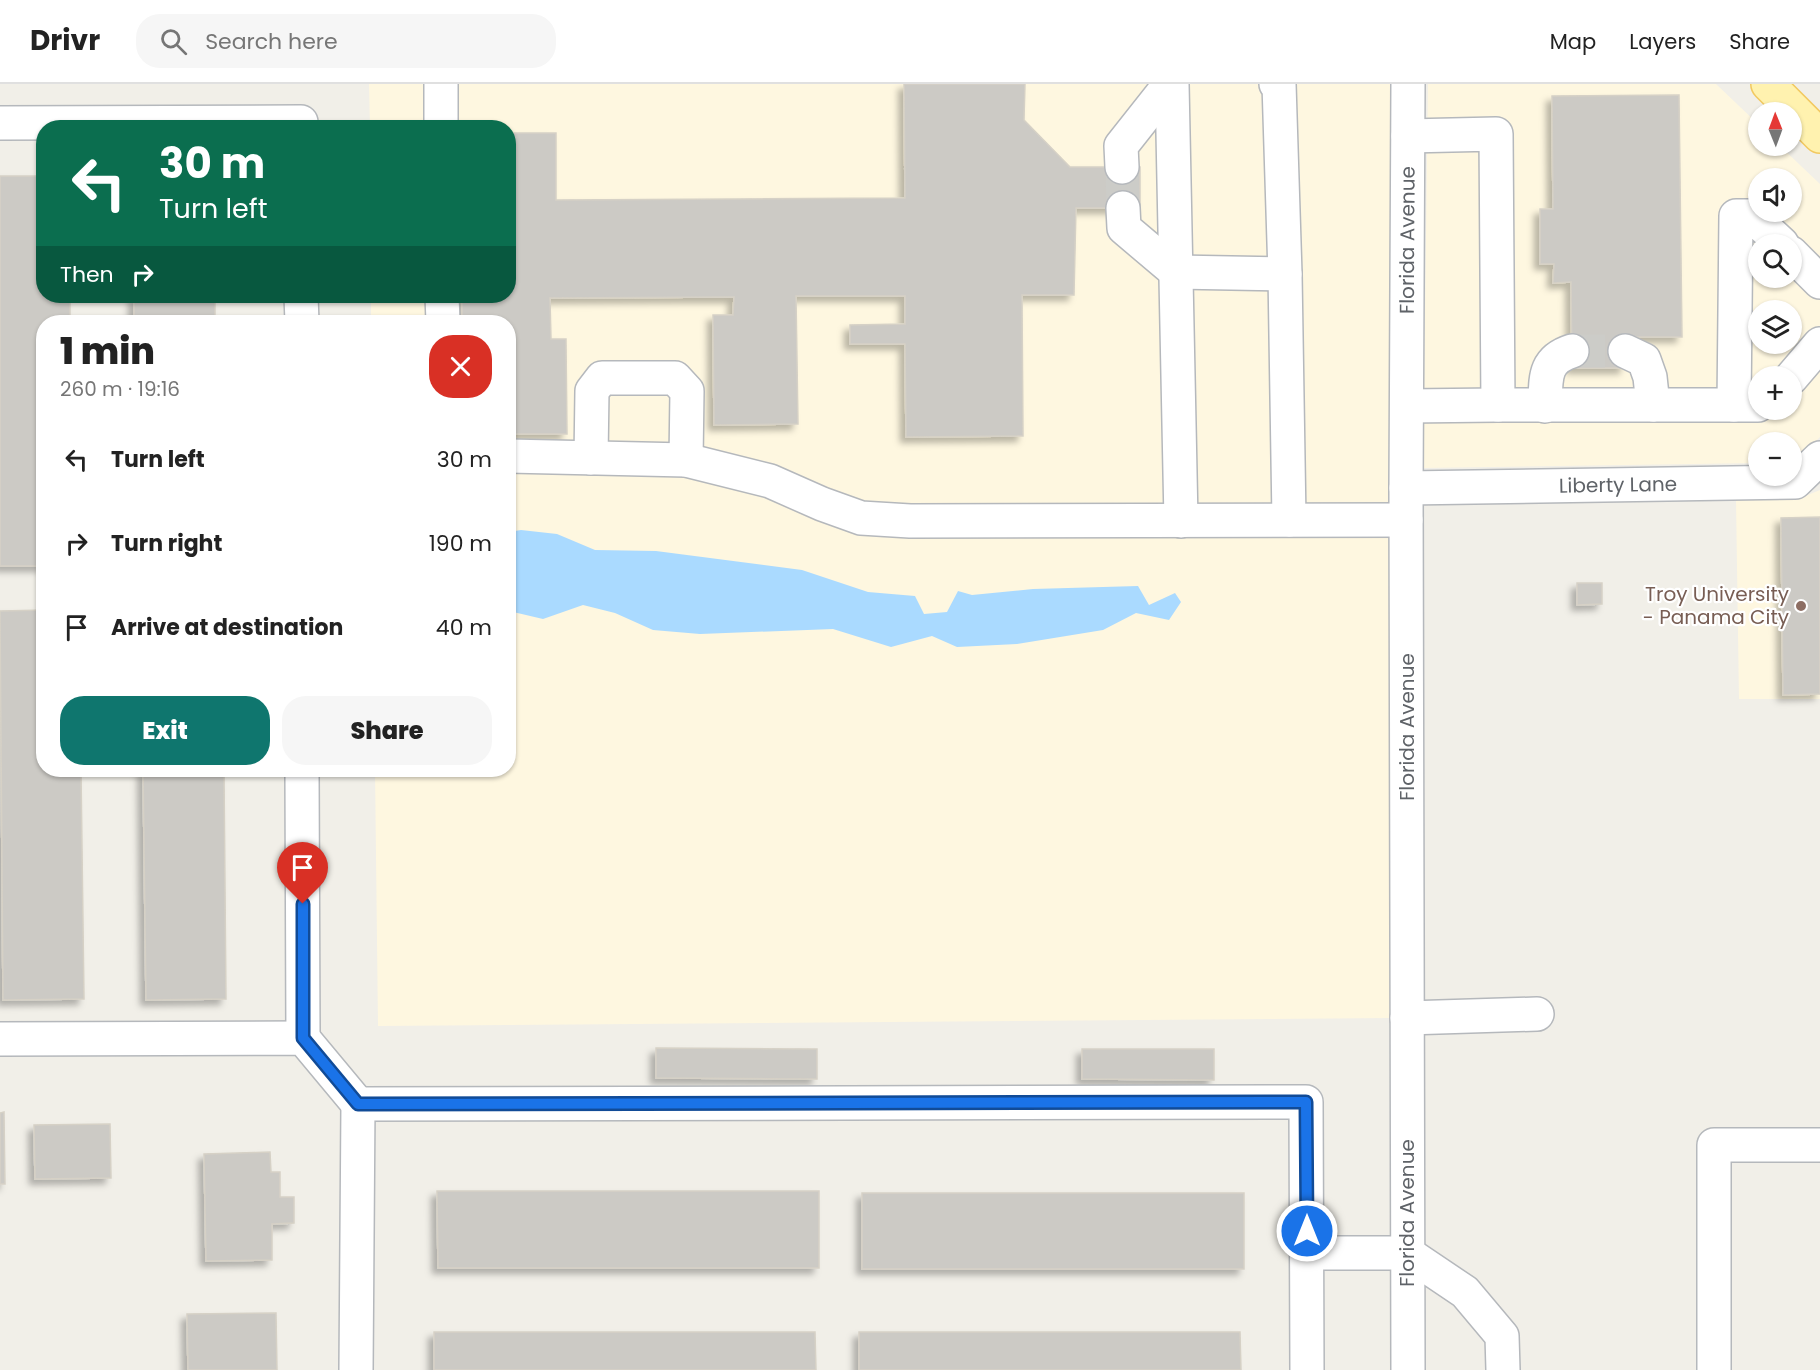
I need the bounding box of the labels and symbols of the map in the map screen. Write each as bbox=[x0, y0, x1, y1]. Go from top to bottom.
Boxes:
north arrow bbox=[1748, 102, 1802, 156]
street label: Florida Avenue bbox=[1393, 166, 1422, 314]
street label: Liberty Lane bbox=[1559, 470, 1677, 500]
place label: Troy University - Panama City bbox=[1643, 580, 1789, 631]
marker: Troy University - Panama City bbox=[1794, 599, 1808, 613]
street label: Florida Avenue bbox=[1393, 653, 1421, 801]
pin bbox=[277, 842, 328, 904]
street label: Florida Avenue bbox=[1393, 1139, 1421, 1287]
position arrow bbox=[1275, 1199, 1339, 1263]

